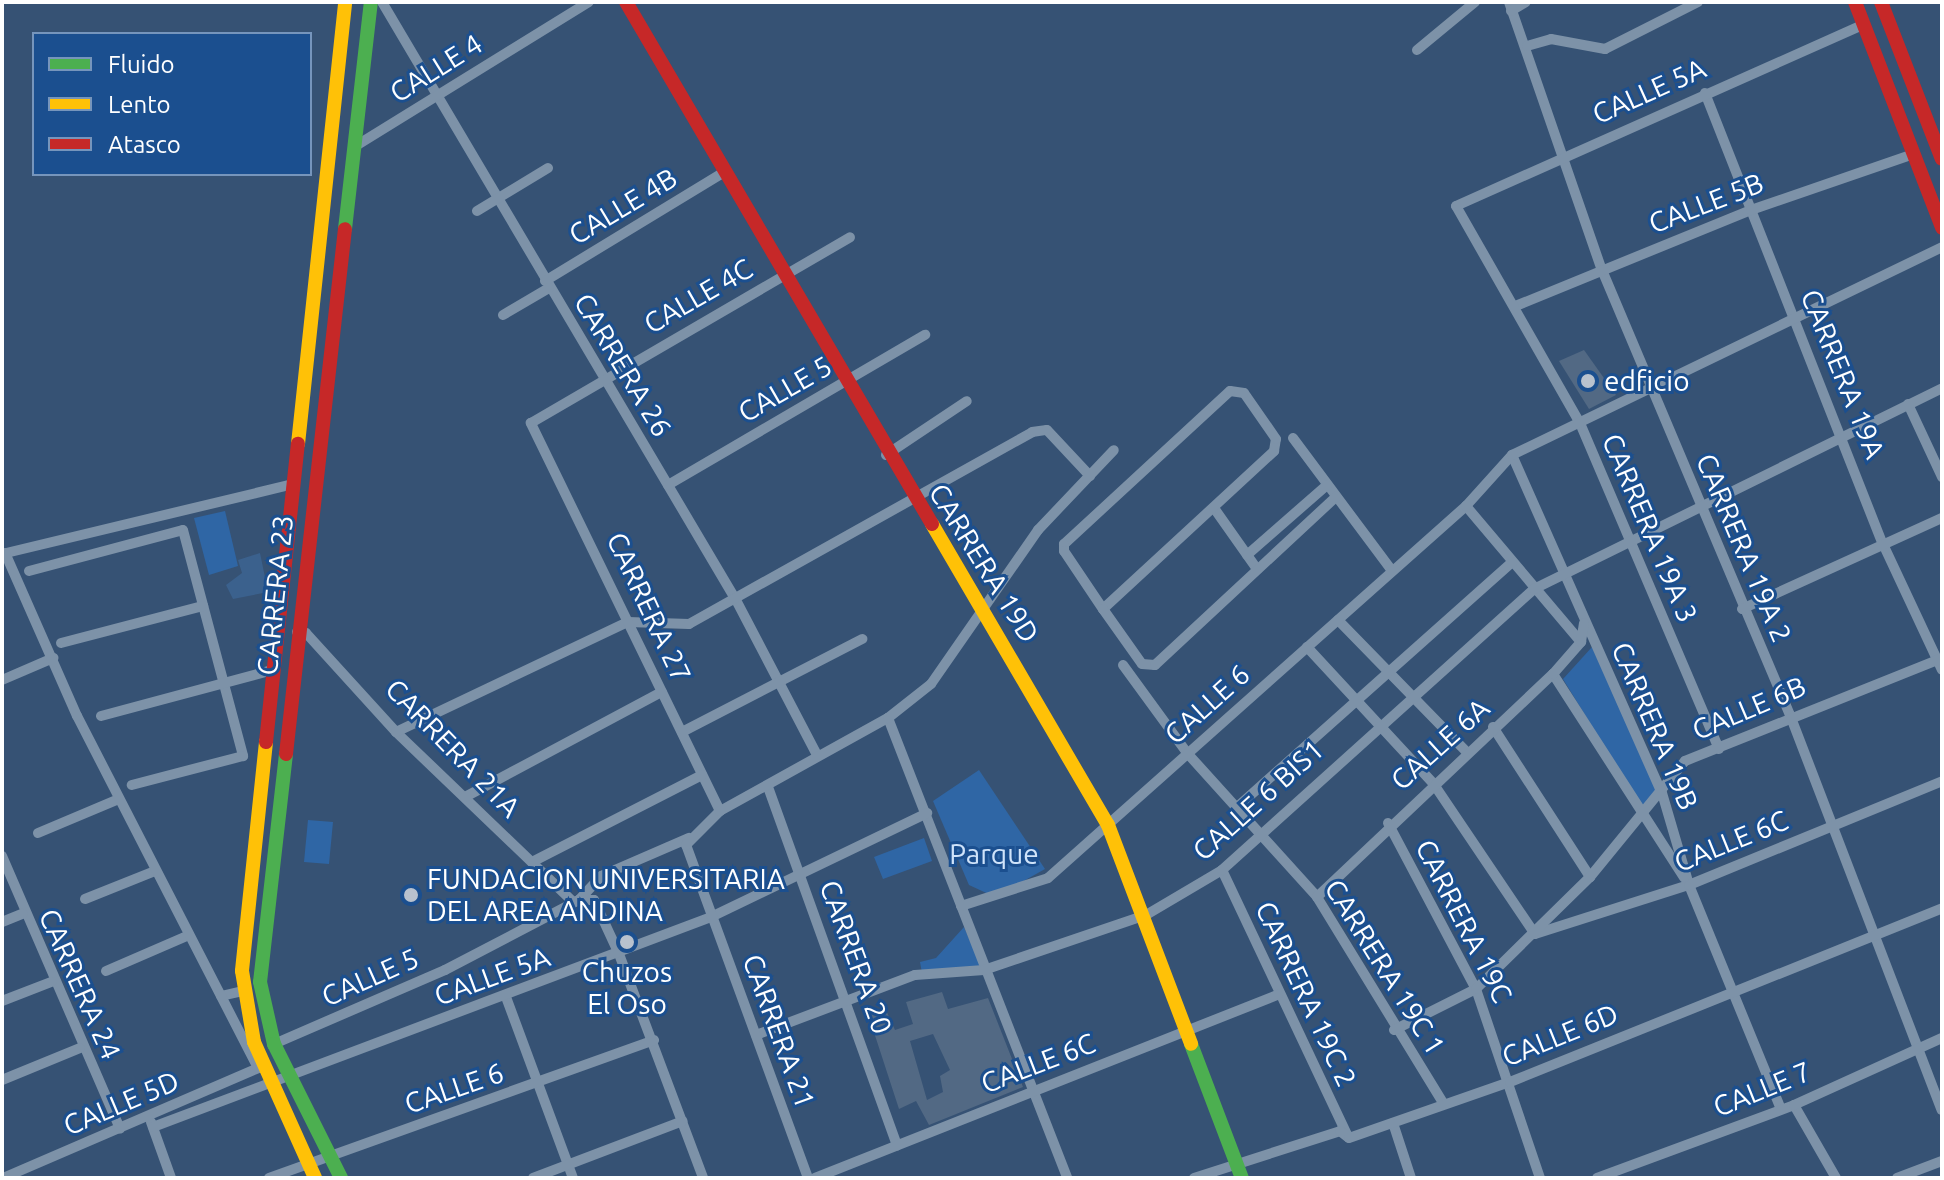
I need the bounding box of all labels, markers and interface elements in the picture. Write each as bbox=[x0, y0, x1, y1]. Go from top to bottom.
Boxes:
street label: CALLE 4 bbox=[384, 27, 488, 109]
legend bbox=[32, 32, 312, 176]
text: Fluido bbox=[108, 51, 175, 78]
street label: CALLE 5A bbox=[1587, 51, 1711, 131]
text: Lento bbox=[108, 91, 171, 118]
text: Atasco bbox=[108, 131, 181, 158]
street label: CALLE 4B bbox=[563, 161, 683, 251]
street label: CALLE 5B bbox=[1644, 166, 1768, 240]
street label: CALLE 4C bbox=[638, 252, 758, 340]
street label: CARRERA 19A bbox=[1794, 285, 1892, 463]
street label: CARRERA 26 bbox=[567, 287, 679, 443]
street label: CALLE 5 bbox=[732, 349, 838, 429]
place label: edficio bbox=[1604, 364, 1690, 398]
marker: edficio bbox=[1579, 372, 1597, 390]
street label: CARRERA 19A 3 bbox=[1595, 429, 1705, 627]
street label: CARRERA 19A 2 bbox=[1689, 449, 1799, 647]
street label: CARRERA 19D bbox=[922, 477, 1046, 649]
street label: CARRERA 23 bbox=[250, 513, 300, 677]
street label: CARRERA 27 bbox=[600, 527, 698, 687]
street label: CARRERA 19B bbox=[1605, 637, 1705, 815]
street label: CALLE 6 bbox=[1158, 657, 1256, 751]
street label: CALLE 6B bbox=[1687, 669, 1811, 747]
street label: CARRERA 21A bbox=[379, 672, 527, 824]
street label: CALLE 6A bbox=[1384, 691, 1496, 797]
street label: CALLE 6 BIS1 bbox=[1186, 733, 1330, 867]
street label: CALLE 6C bbox=[1669, 803, 1793, 879]
street label: CARRERA 19C bbox=[1409, 834, 1519, 1008]
park label: Parque bbox=[949, 837, 1039, 871]
place label: FUNDACION UNIVERSITARIA DEL AREA ANDINA bbox=[427, 862, 785, 928]
street label: CARRERA 19C 1 bbox=[1318, 873, 1452, 1061]
street label: CARRERA 20 bbox=[813, 876, 899, 1038]
marker: FUNDACION UNIVERSITARIA DEL AREA ANDINA bbox=[402, 886, 420, 904]
street label: CARRERA 19C 2 bbox=[1248, 896, 1364, 1092]
street label: CARRERA 24 bbox=[32, 904, 128, 1064]
marker: Chuzos El Oso bbox=[618, 933, 636, 951]
street label: CALLE 5A bbox=[430, 940, 554, 1012]
street label: CALLE 5 bbox=[316, 941, 424, 1013]
street label: CARRERA 21 bbox=[736, 950, 822, 1112]
place label: Chuzos El Oso bbox=[582, 955, 672, 1021]
street label: CALLE 6D bbox=[1497, 997, 1623, 1073]
street label: CALLE 6C bbox=[976, 1026, 1100, 1100]
street label: CALLE 7 bbox=[1708, 1054, 1816, 1124]
street label: CALLE 6 bbox=[400, 1055, 508, 1121]
street label: CALLE 5D bbox=[58, 1064, 184, 1142]

